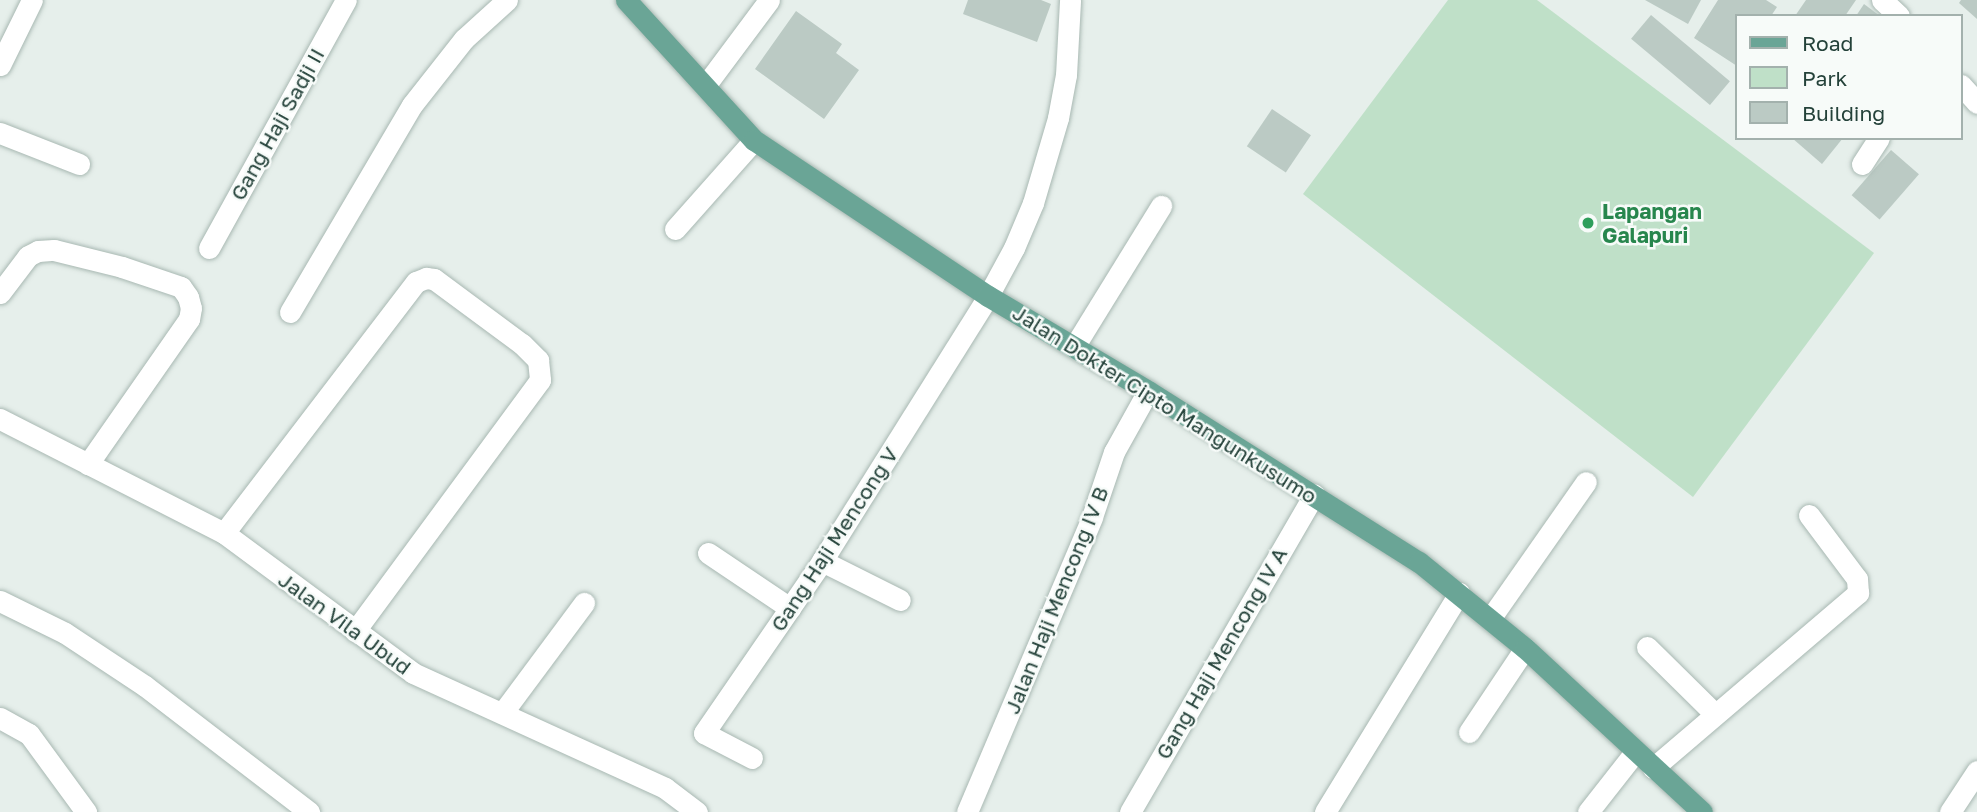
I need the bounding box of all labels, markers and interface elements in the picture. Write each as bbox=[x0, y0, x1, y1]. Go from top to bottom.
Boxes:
legend bbox=[1736, 14, 1963, 140]
text: Road bbox=[1802, 30, 1853, 56]
street label: Gang Haji Sadji II bbox=[225, 44, 329, 204]
text: Park bbox=[1802, 65, 1847, 91]
text: Building bbox=[1802, 100, 1885, 126]
place label: Lapangan Galapuri bbox=[1602, 198, 1702, 248]
marker: Lapangan Galapuri bbox=[1580, 215, 1596, 231]
street label: Jalan Dokter Cipto Mangunkusumo bbox=[1008, 300, 1322, 508]
street label: Gang Haji Mencong V bbox=[765, 442, 903, 636]
street label: Jalan Haji Mencong IV B bbox=[999, 483, 1113, 717]
street label: Gang Haji Mencong IV A bbox=[1150, 543, 1292, 763]
street label: Jalan Vila Ubud bbox=[274, 566, 416, 680]

